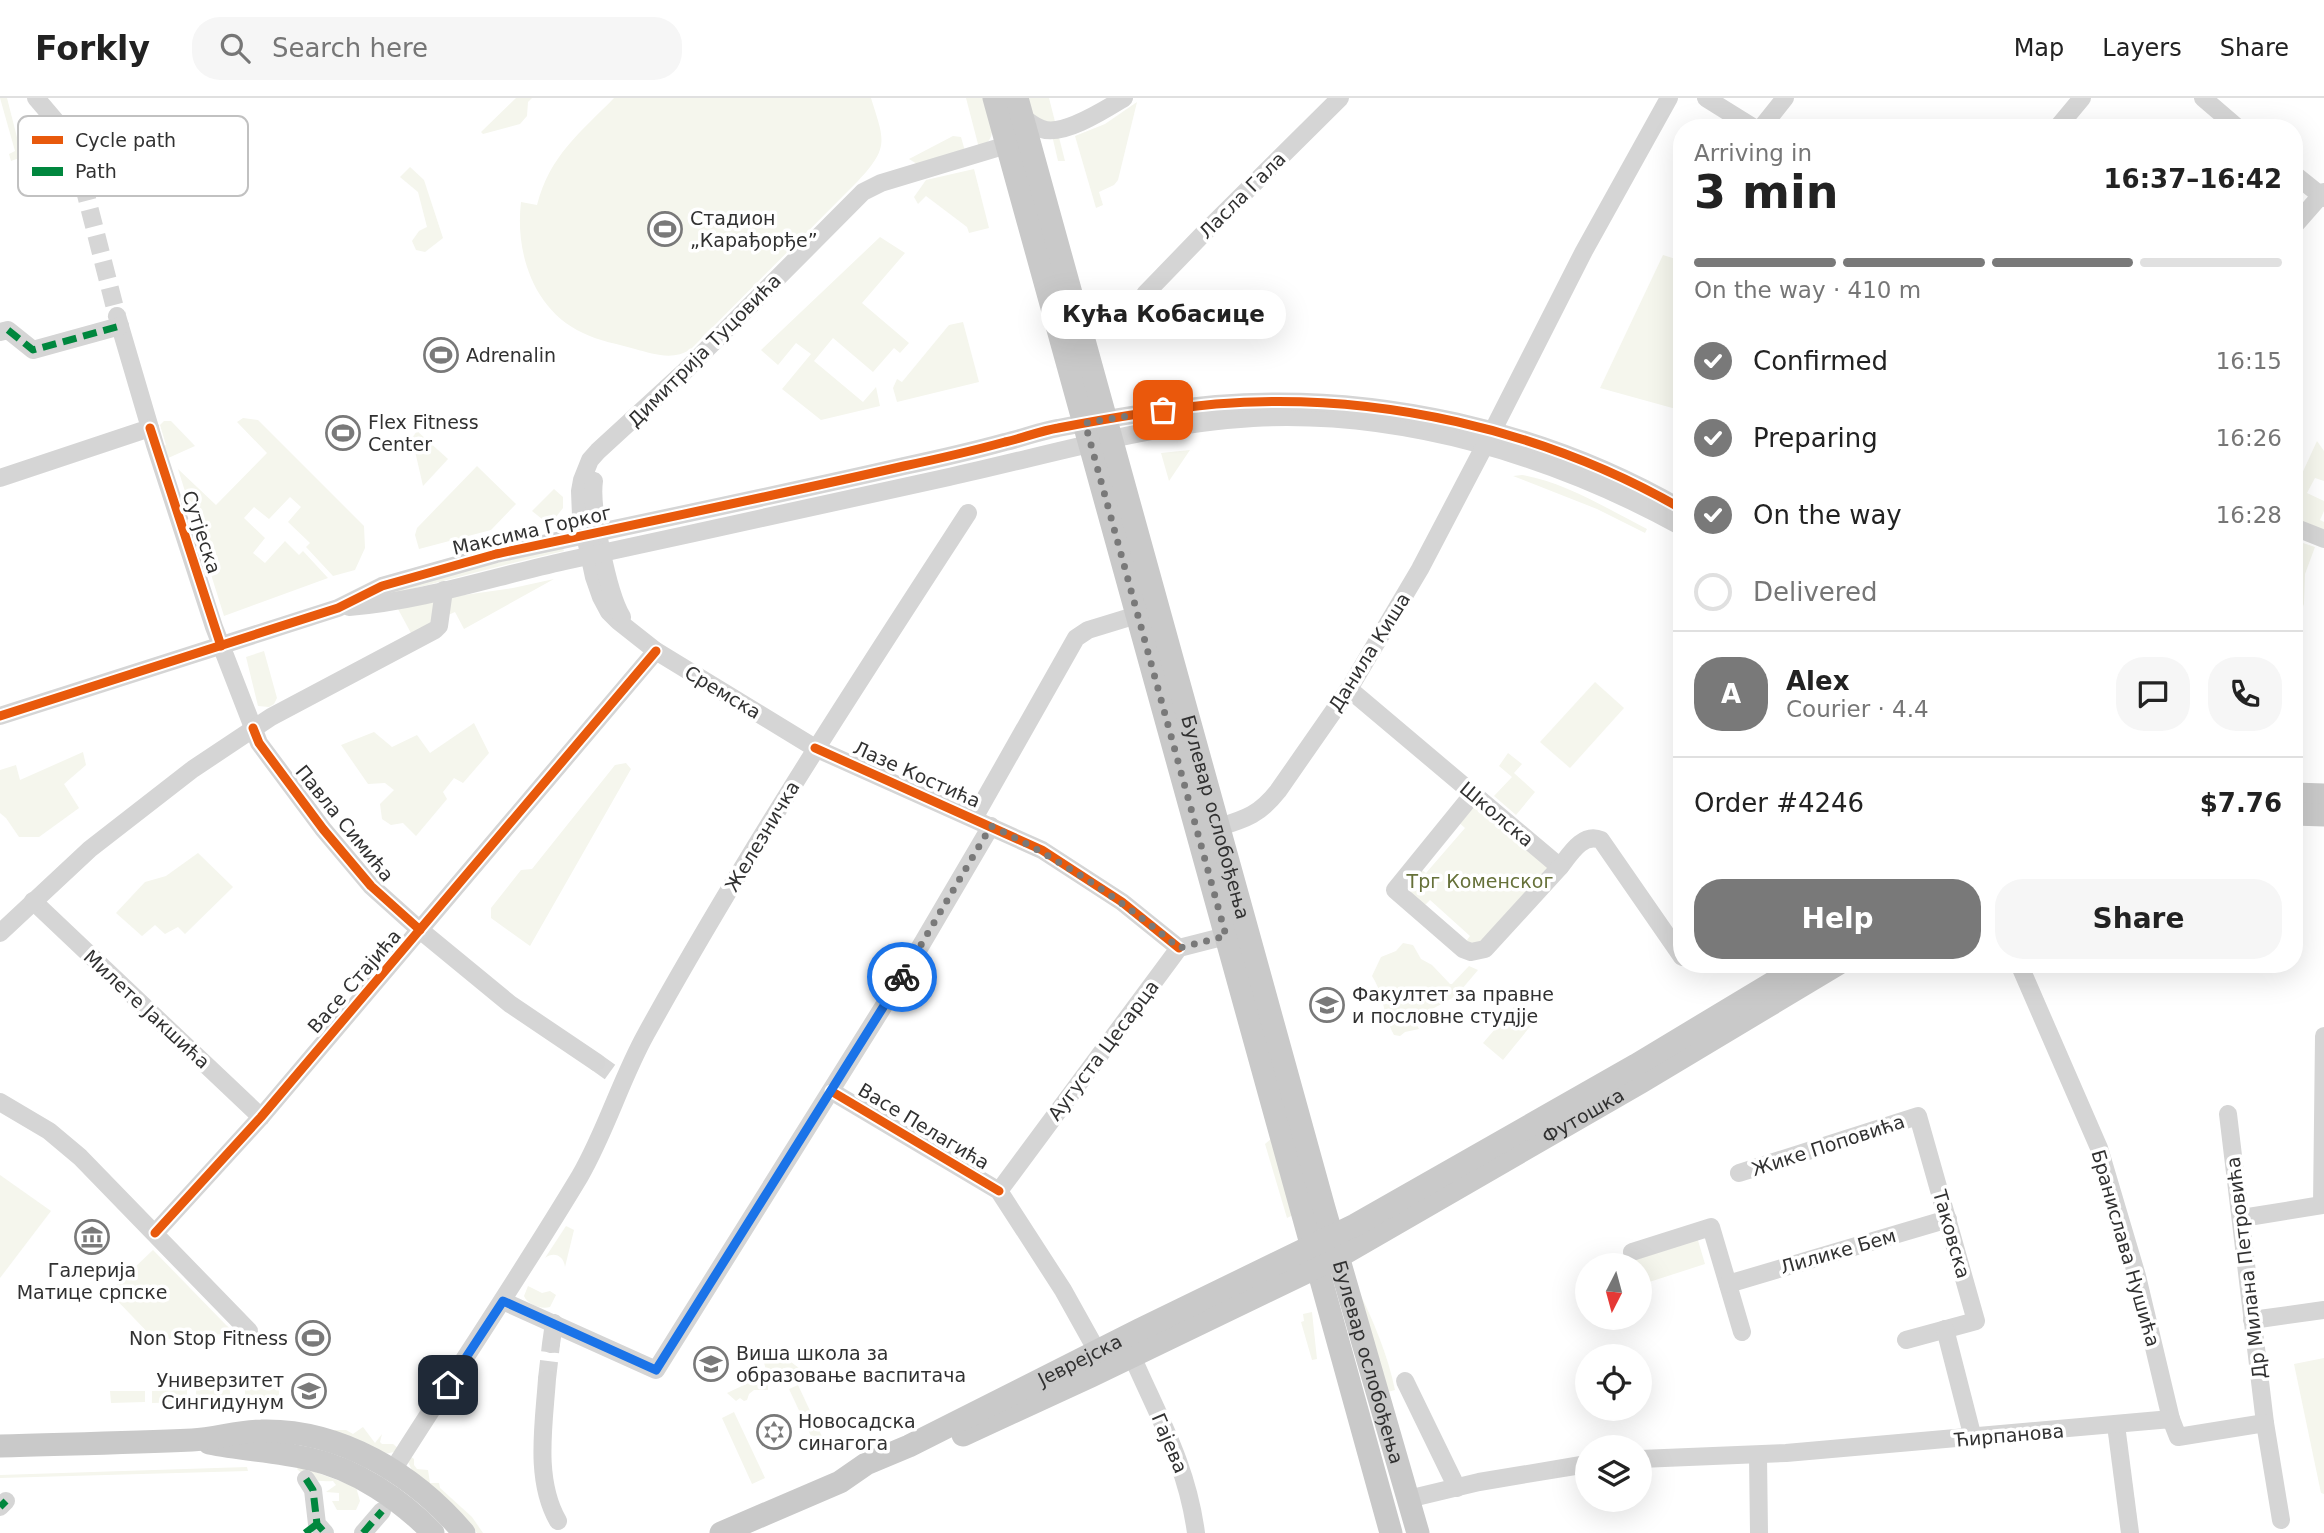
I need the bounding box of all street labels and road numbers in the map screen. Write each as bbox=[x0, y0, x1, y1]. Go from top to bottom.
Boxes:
street label: Ласла Гала bbox=[1194, 147, 1290, 243]
street label: Димитрија Туцовића bbox=[623, 269, 785, 431]
street label: Сутјеска bbox=[178, 488, 226, 576]
street label: Максима Горког bbox=[450, 501, 614, 559]
street label: Данила Киша bbox=[1324, 589, 1414, 715]
street label: Сремска bbox=[681, 661, 765, 723]
street label: Булевар ослобођења bbox=[1177, 713, 1255, 921]
street label: Лазе Костића bbox=[850, 736, 984, 812]
street label: Павла Симића bbox=[291, 760, 399, 886]
street label: Железничка bbox=[720, 777, 804, 895]
street label: Школска bbox=[1456, 777, 1538, 851]
street label: Васе Стајића bbox=[303, 925, 405, 1037]
street label: Милете Јакшића bbox=[80, 945, 214, 1073]
street label: Аугуста Цесарца bbox=[1043, 976, 1163, 1124]
street label: Васе Пелагића bbox=[854, 1078, 994, 1174]
street label: Футошка bbox=[1538, 1083, 1628, 1148]
street label: Жике Поповића bbox=[1749, 1110, 1907, 1180]
street label: Бранислава Нушића bbox=[2087, 1147, 2165, 1349]
street label: Др Милана Петровића bbox=[2221, 1156, 2271, 1380]
street label: Таковска bbox=[1929, 1186, 1975, 1281]
street label: Лилике Бем bbox=[1778, 1224, 1898, 1278]
street label: Булевар ослобођења bbox=[1329, 1258, 1408, 1466]
street label: Јеврејска bbox=[1033, 1330, 1125, 1391]
street label: Гајева bbox=[1148, 1410, 1192, 1476]
street label: Ћирпанова bbox=[1952, 1419, 2065, 1451]

